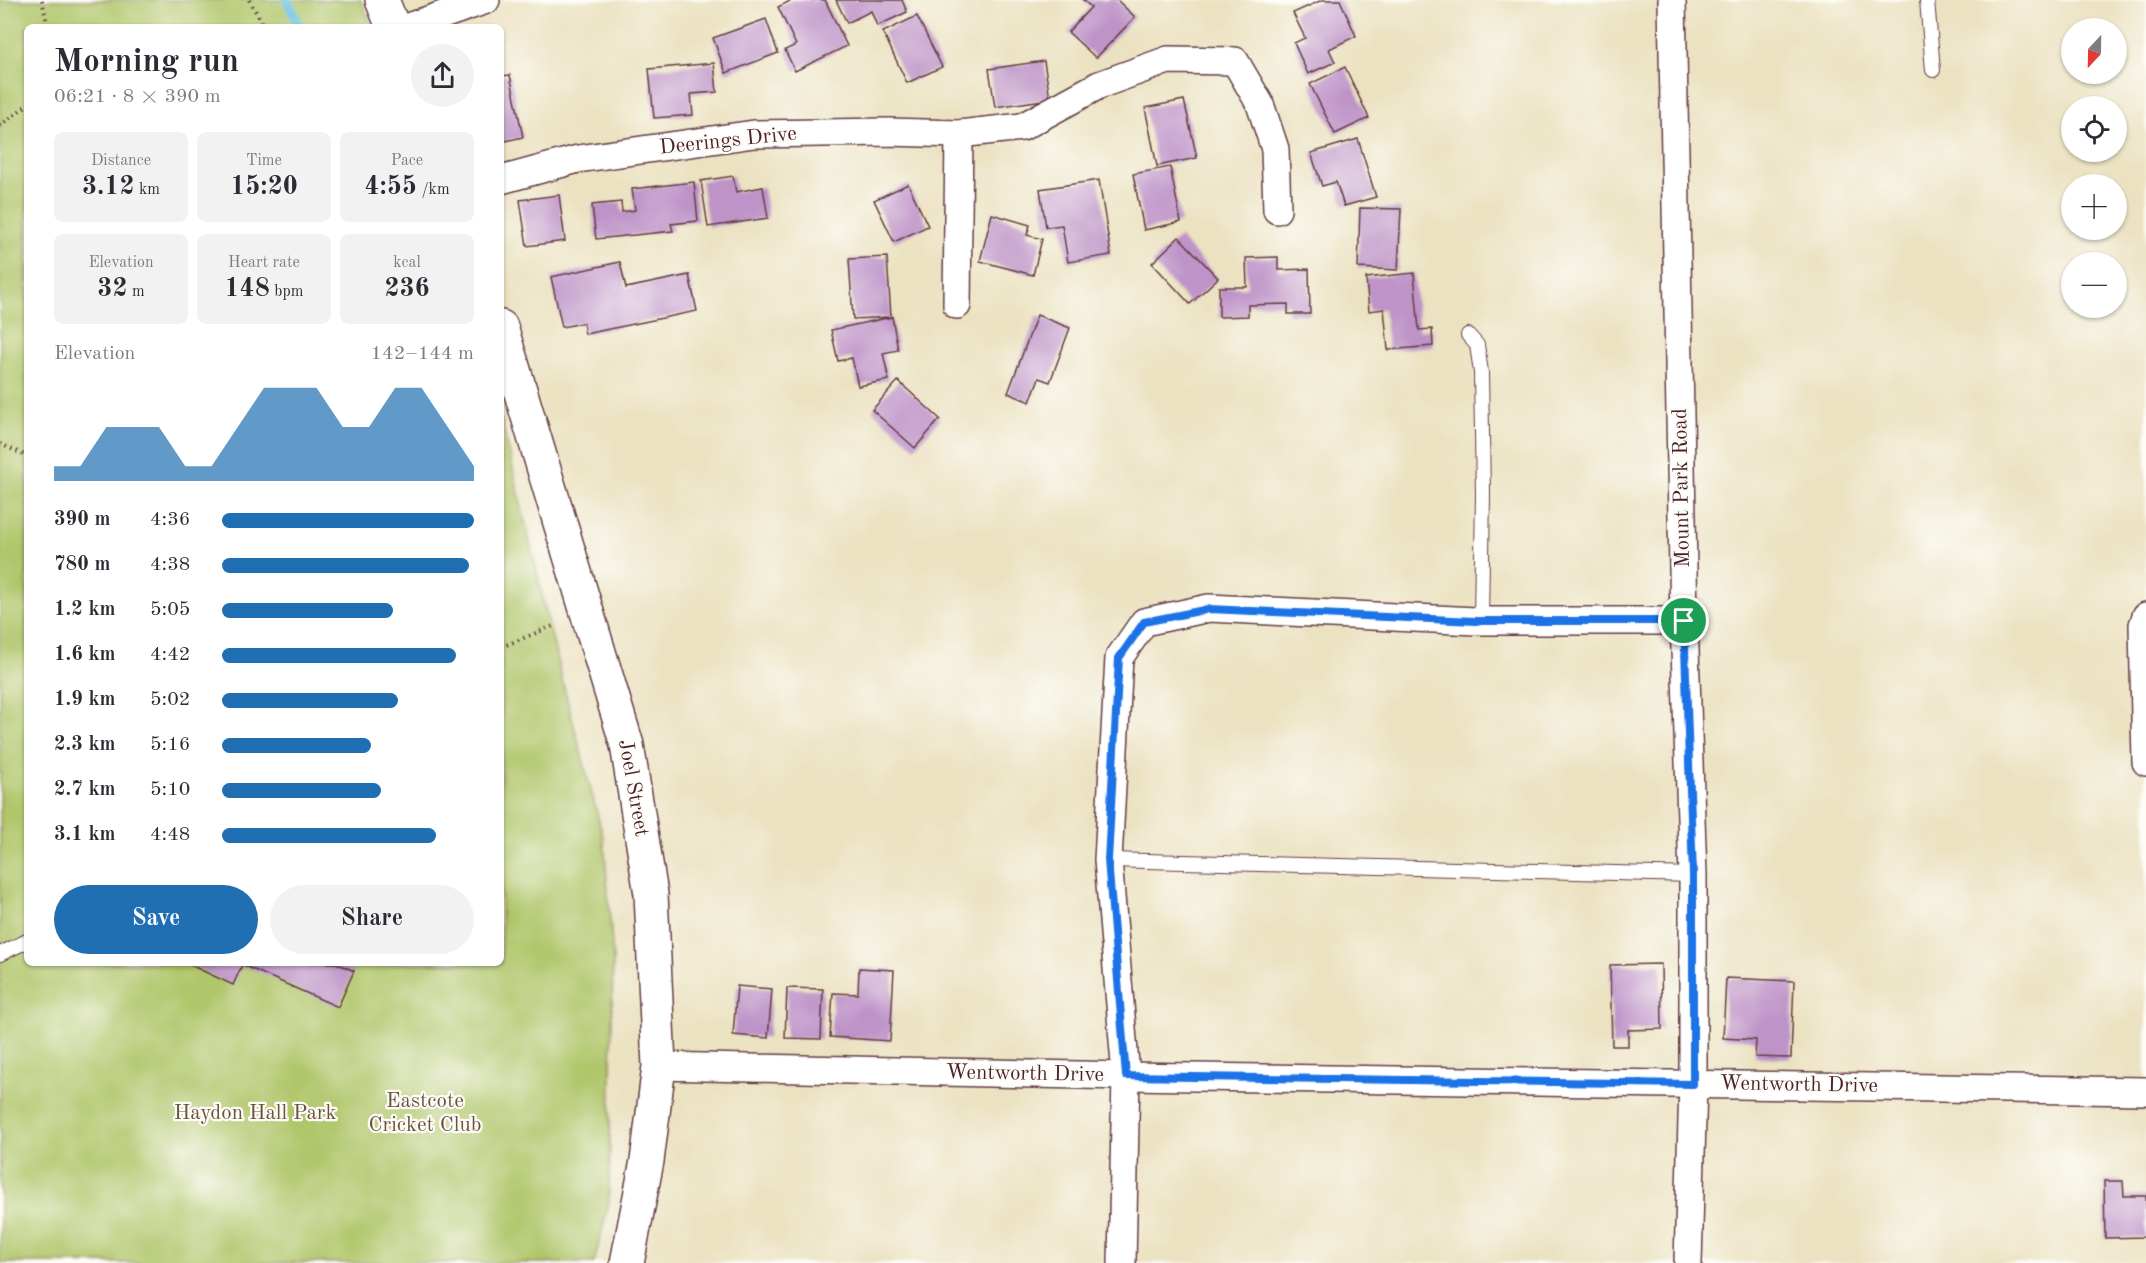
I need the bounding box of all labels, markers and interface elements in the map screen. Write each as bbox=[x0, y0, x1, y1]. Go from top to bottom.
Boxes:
north arrow bbox=[2061, 18, 2127, 84]
map controls bbox=[2061, 18, 2127, 318]
button: share bbox=[411, 44, 474, 107]
text: Morning run bbox=[54, 46, 239, 79]
text: 06:21 · 8 × 390 m bbox=[54, 87, 221, 107]
button: locate bbox=[2061, 96, 2127, 162]
street label: Deerings Drive bbox=[658, 123, 798, 159]
text: Distance bbox=[91, 153, 151, 169]
text: Time bbox=[246, 153, 282, 169]
text: Pace bbox=[391, 153, 423, 169]
text: 3.12 bbox=[82, 174, 135, 200]
text: 15:20 bbox=[230, 174, 298, 200]
text: 4:55 bbox=[364, 174, 417, 200]
button: + bbox=[2061, 174, 2127, 240]
text: km bbox=[135, 182, 160, 198]
text: /km bbox=[417, 182, 450, 198]
button: − bbox=[2061, 252, 2127, 318]
text: Elevation bbox=[88, 255, 154, 271]
text: Heart rate bbox=[228, 255, 300, 271]
text: kcal bbox=[393, 255, 421, 271]
text: 32 bbox=[97, 276, 127, 302]
text: 148 bbox=[225, 276, 270, 302]
text: 236 bbox=[384, 276, 430, 302]
text: m bbox=[127, 284, 145, 300]
text: bpm bbox=[270, 284, 303, 300]
text: Elevation bbox=[54, 344, 135, 364]
text: 142–144 m bbox=[371, 344, 474, 364]
street label: Mount Park Road bbox=[1670, 408, 1694, 568]
text: 390 m bbox=[54, 510, 110, 530]
text: 4:36 bbox=[150, 510, 190, 530]
text: 780 m bbox=[54, 555, 110, 575]
text: 4:38 bbox=[150, 555, 190, 575]
pin bbox=[1658, 595, 1709, 646]
text: 1.2 km bbox=[54, 600, 116, 620]
text: 5:05 bbox=[150, 600, 190, 620]
icon: arrive bbox=[1667, 604, 1700, 637]
text: 1.6 km bbox=[54, 645, 116, 665]
text: 4:42 bbox=[150, 645, 190, 665]
text: 1.9 km bbox=[54, 690, 116, 710]
text: 5:02 bbox=[150, 690, 190, 710]
text: 2.3 km bbox=[54, 735, 116, 755]
text: 5:16 bbox=[150, 735, 190, 755]
street label: Joel Street bbox=[614, 738, 652, 838]
text: 2.7 km bbox=[54, 780, 116, 800]
text: 5:10 bbox=[150, 780, 190, 800]
text: 3.1 km bbox=[54, 825, 116, 845]
text: 4:48 bbox=[150, 825, 190, 845]
button: Save bbox=[54, 885, 258, 954]
button: Share bbox=[270, 885, 474, 954]
street label: Wentworth Drive bbox=[946, 1062, 1104, 1086]
street label: Wentworth Drive bbox=[1720, 1073, 1878, 1097]
park label: Eastcote Cricket Club bbox=[368, 1091, 482, 1136]
park label: Haydon Hall Park bbox=[174, 1103, 336, 1124]

